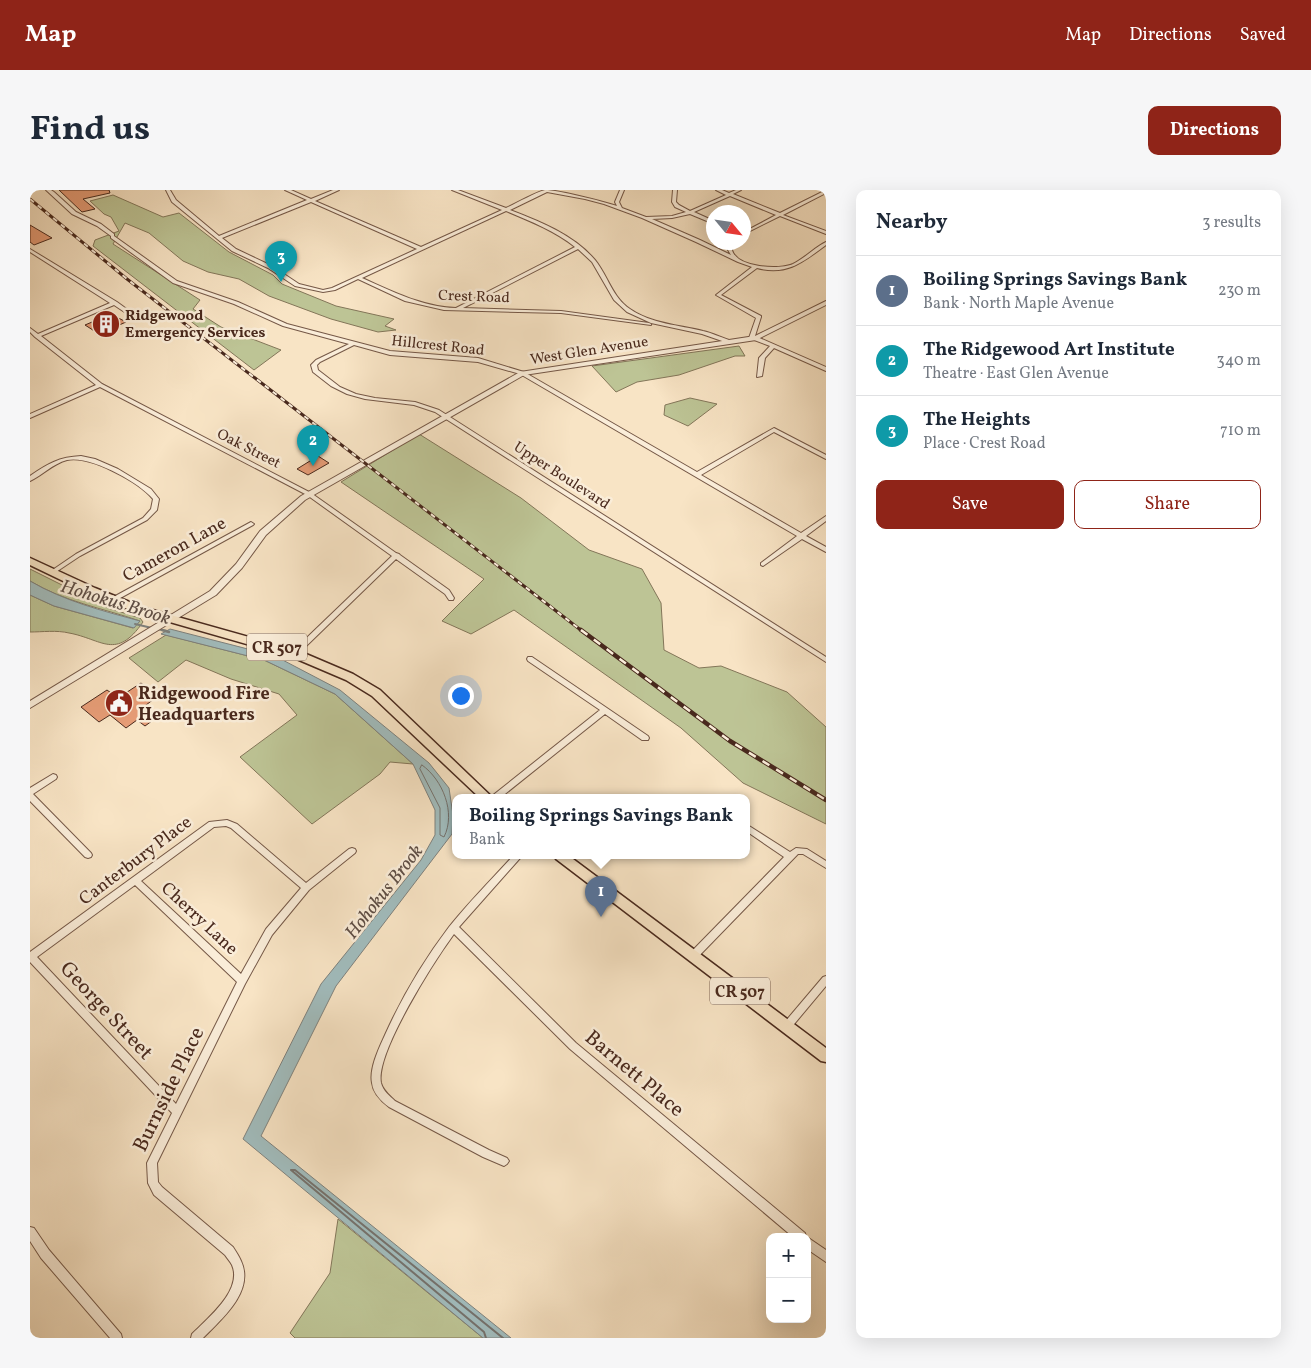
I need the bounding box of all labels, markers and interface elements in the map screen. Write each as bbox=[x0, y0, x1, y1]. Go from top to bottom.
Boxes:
text: Map bbox=[25, 18, 76, 52]
text: Map bbox=[1065, 23, 1101, 48]
text: Directions bbox=[1129, 23, 1212, 48]
text: Saved bbox=[1240, 23, 1286, 48]
text: Find us bbox=[30, 106, 150, 154]
button: Directions bbox=[1148, 106, 1281, 155]
north arrow bbox=[706, 205, 751, 250]
text: Nearby bbox=[876, 208, 947, 237]
text: 3 results bbox=[1202, 212, 1261, 234]
pin: 3 bbox=[265, 241, 297, 282]
text: Boiling Springs Savings Bank bbox=[923, 267, 1187, 293]
text: 1 bbox=[889, 280, 895, 302]
text: 230 m bbox=[1218, 280, 1261, 302]
street label: Crest Road bbox=[438, 286, 510, 309]
text: Bank · North Maple Avenue bbox=[923, 293, 1114, 315]
place label: Ridgewood Emergency Services bbox=[125, 306, 265, 344]
building icon: Ridgewood Emergency Services bbox=[91, 309, 121, 339]
street label: Hillcrest Road bbox=[390, 331, 485, 362]
street label: West Glen Avenue bbox=[529, 332, 650, 371]
text: The Ridgewood Art Institute bbox=[923, 337, 1175, 363]
text: 2 bbox=[888, 350, 896, 372]
text: 340 m bbox=[1217, 350, 1261, 372]
text: Theatre · East Glen Avenue bbox=[923, 363, 1109, 385]
text: The Heights bbox=[923, 407, 1030, 433]
text: 3 bbox=[888, 420, 896, 442]
text: 710 m bbox=[1220, 420, 1261, 442]
street label: Oak Street bbox=[213, 424, 284, 474]
pin: 2 bbox=[297, 425, 329, 466]
text: Place · Crest Road bbox=[923, 433, 1046, 455]
street label: Upper Boulevard bbox=[509, 437, 613, 515]
button: Save bbox=[876, 480, 1064, 529]
button: Share bbox=[1074, 480, 1261, 529]
street label: Cameron Lane bbox=[118, 512, 231, 589]
water label: Hohokus Brook bbox=[57, 574, 174, 632]
road number: CR 507 bbox=[247, 634, 307, 661]
place label: Ridgewood Fire Headquarters bbox=[138, 682, 270, 728]
your location bbox=[448, 683, 474, 709]
public building icon: Ridgewood Fire Headquarters bbox=[104, 688, 134, 718]
popup bbox=[452, 794, 750, 859]
text: Boiling Springs Savings Bank bbox=[469, 803, 733, 829]
street label: Canterbury Place bbox=[74, 810, 197, 912]
text: Bank bbox=[469, 829, 505, 851]
water label: Hohokus Brook bbox=[339, 839, 430, 945]
pin: 1 bbox=[585, 876, 617, 917]
street label: Cherry Lane bbox=[155, 877, 243, 961]
street label: George Street bbox=[53, 955, 159, 1067]
road number: CR 507 bbox=[710, 978, 770, 1004]
street label: Burnside Place bbox=[127, 1022, 212, 1157]
street label: Barnett Place bbox=[578, 1024, 690, 1124]
map controls bbox=[766, 1233, 811, 1323]
button: + bbox=[766, 1233, 811, 1278]
button: − bbox=[766, 1278, 811, 1323]

